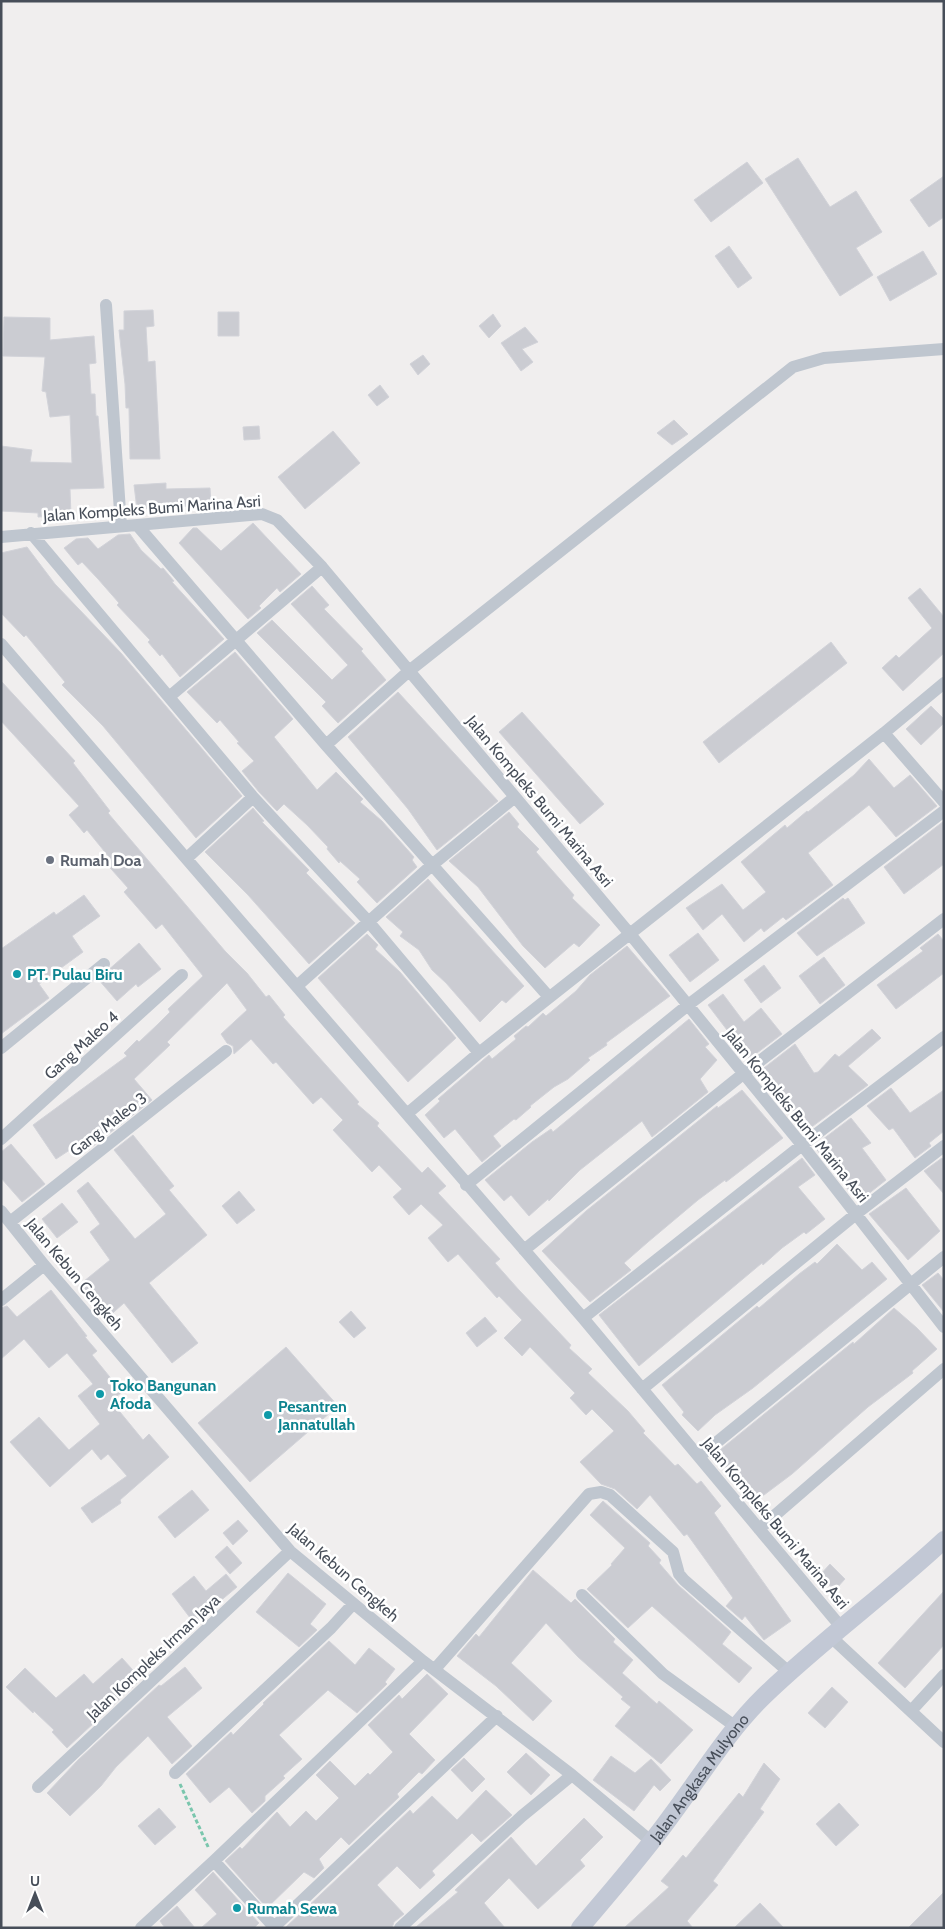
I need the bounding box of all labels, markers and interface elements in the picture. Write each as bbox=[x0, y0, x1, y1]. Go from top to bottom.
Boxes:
street label: Jalan Kompleks Bumi Marina Asri bbox=[42, 491, 262, 526]
street label: Jalan Kompleks Bumi Marina Asri bbox=[462, 711, 617, 891]
place label: Rumah Doa bbox=[60, 851, 141, 870]
marker: Rumah Doa bbox=[44, 854, 56, 866]
place label: PT. Pulau Biru bbox=[27, 965, 123, 984]
marker: PT. Pulau Biru bbox=[11, 968, 23, 980]
street label: Gang Maleo 4 bbox=[40, 1007, 122, 1084]
street label: Jalan Kompleks Bumi Marina Asri bbox=[720, 1024, 873, 1206]
street label: Gang Maleo 3 bbox=[66, 1088, 151, 1160]
street label: Jalan Kebun Cengkeh bbox=[22, 1214, 127, 1334]
place label: Toko Bangunan Afoda bbox=[110, 1376, 216, 1413]
marker: Toko Bangunan Afoda bbox=[94, 1388, 106, 1400]
place label: Pesantren Jannatullah bbox=[277, 1397, 355, 1434]
marker: Pesantren Jannatullah bbox=[262, 1409, 274, 1421]
street label: Jalan Kompleks Bumi Marina Asri bbox=[698, 1433, 853, 1613]
street label: Jalan Kebun Cengkeh bbox=[284, 1518, 403, 1626]
street label: Jalan Kompleks Irman Jaya bbox=[82, 1590, 224, 1725]
street label: Jalan Angkasa Mulyono bbox=[646, 1710, 753, 1847]
north arrow bbox=[10, 1869, 60, 1919]
text: U bbox=[30, 1872, 40, 1890]
place label: Rumah Sewa bbox=[247, 1899, 337, 1918]
marker: Rumah Sewa bbox=[231, 1902, 243, 1914]

